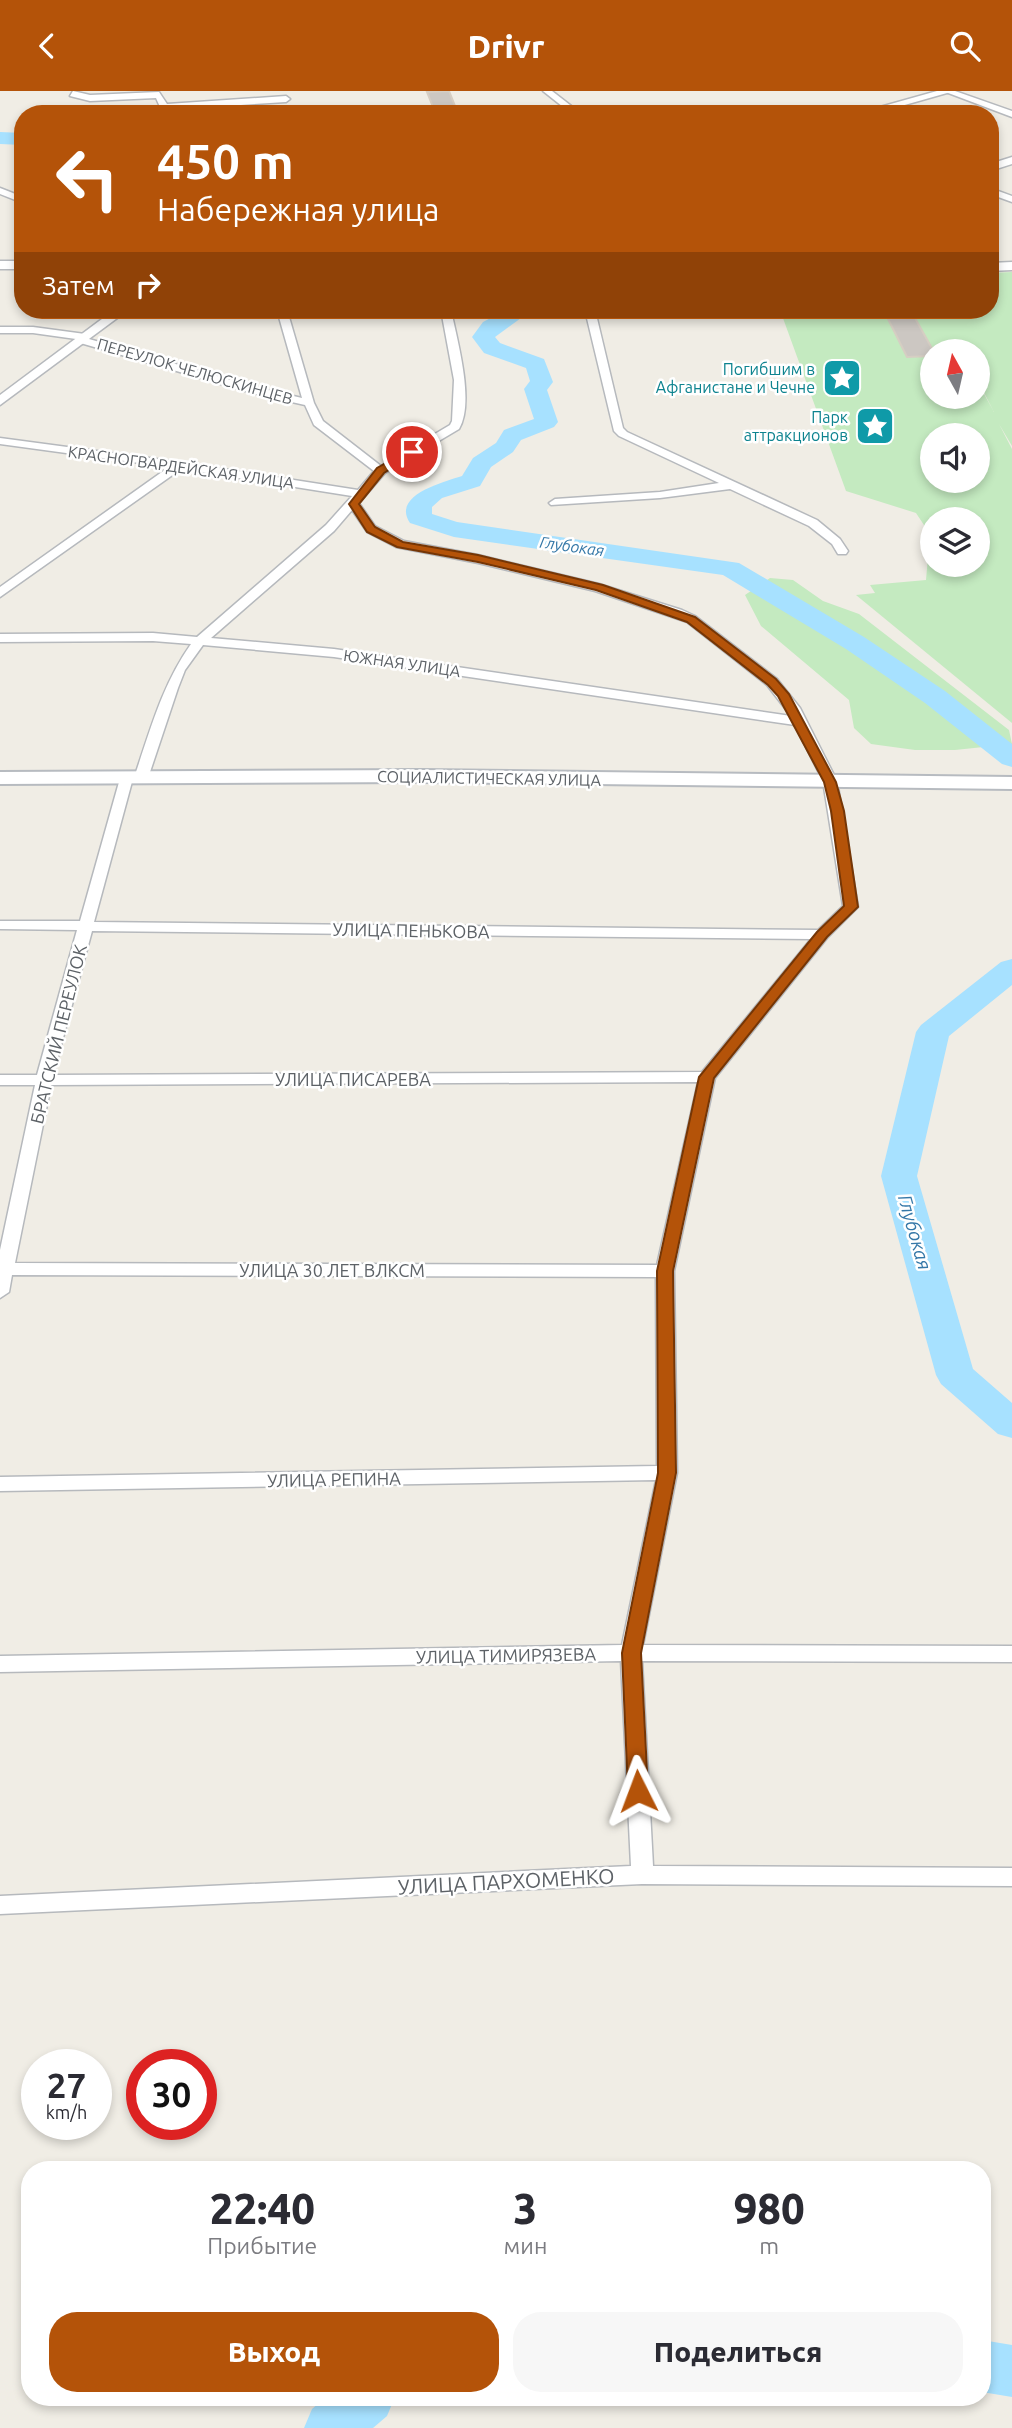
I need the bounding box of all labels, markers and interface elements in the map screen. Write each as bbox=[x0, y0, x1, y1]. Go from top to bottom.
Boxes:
icon: back bbox=[28, 27, 66, 65]
icon: search bbox=[946, 27, 984, 65]
text: Drivr bbox=[468, 28, 544, 64]
icon: left bbox=[42, 133, 133, 224]
text: 450 m bbox=[157, 133, 294, 188]
text: Набережная улица bbox=[157, 191, 440, 227]
icon: right bbox=[129, 266, 167, 304]
text: Затем bbox=[42, 271, 115, 300]
street label: ПЕРЕУЛОК ЧЕЛЮСКИНЦЕВ bbox=[95, 334, 295, 408]
north arrow bbox=[920, 339, 990, 409]
map controls bbox=[920, 339, 990, 577]
place icon: Погибшим в Афганистане и Чечне bbox=[821, 357, 863, 399]
place label: Погибшим в Афганистане и Чечне bbox=[656, 360, 815, 396]
place icon: Парк аттракционов bbox=[854, 405, 896, 447]
place label: Парк аттракционов bbox=[744, 408, 848, 444]
pin bbox=[382, 422, 442, 482]
button: sound bbox=[920, 423, 990, 493]
icon: arrive bbox=[393, 433, 431, 471]
street label: КРАСНОГВАРДЕЙСКАЯ УЛИЦА bbox=[67, 441, 296, 492]
button: layers bbox=[920, 507, 990, 577]
water label: Глубокая bbox=[539, 533, 605, 559]
street label: ЮЖНАЯ УЛИЦА bbox=[342, 646, 462, 680]
street label: СОЦИАЛИСТИЧЕСКАЯ УЛИЦА bbox=[377, 767, 602, 789]
street label: УЛИЦА ПЕНЬКОВА bbox=[332, 919, 490, 941]
street label: БРАТСКИЙ ПЕРЕУЛОК bbox=[26, 942, 90, 1126]
street label: УЛИЦА ПИСАРЕВА bbox=[275, 1069, 431, 1089]
water label: Глубокая bbox=[894, 1192, 936, 1272]
street label: УЛИЦА 30 ЛЕТ ВЛКСМ bbox=[239, 1260, 425, 1280]
street label: УЛИЦА РЕПИНА bbox=[267, 1468, 401, 1490]
street label: УЛИЦА ТИМИРЯЗЕВА bbox=[416, 1643, 597, 1667]
position arrow bbox=[601, 1754, 675, 1828]
street label: УЛИЦА ПАРХОМЕНКО bbox=[397, 1863, 615, 1899]
speed limit sign: 30 bbox=[126, 2049, 217, 2140]
text: 27 bbox=[47, 2065, 86, 2105]
text: km/h bbox=[46, 2102, 87, 2122]
text: 22:40 bbox=[210, 2185, 315, 2232]
text: 3 bbox=[514, 2185, 537, 2232]
text: 980 bbox=[734, 2185, 805, 2232]
text: Прибытие bbox=[207, 2233, 317, 2258]
text: мин bbox=[504, 2233, 547, 2258]
text: m bbox=[759, 2233, 779, 2258]
button: Выход bbox=[49, 2312, 499, 2392]
button: Поделиться bbox=[513, 2312, 963, 2392]

